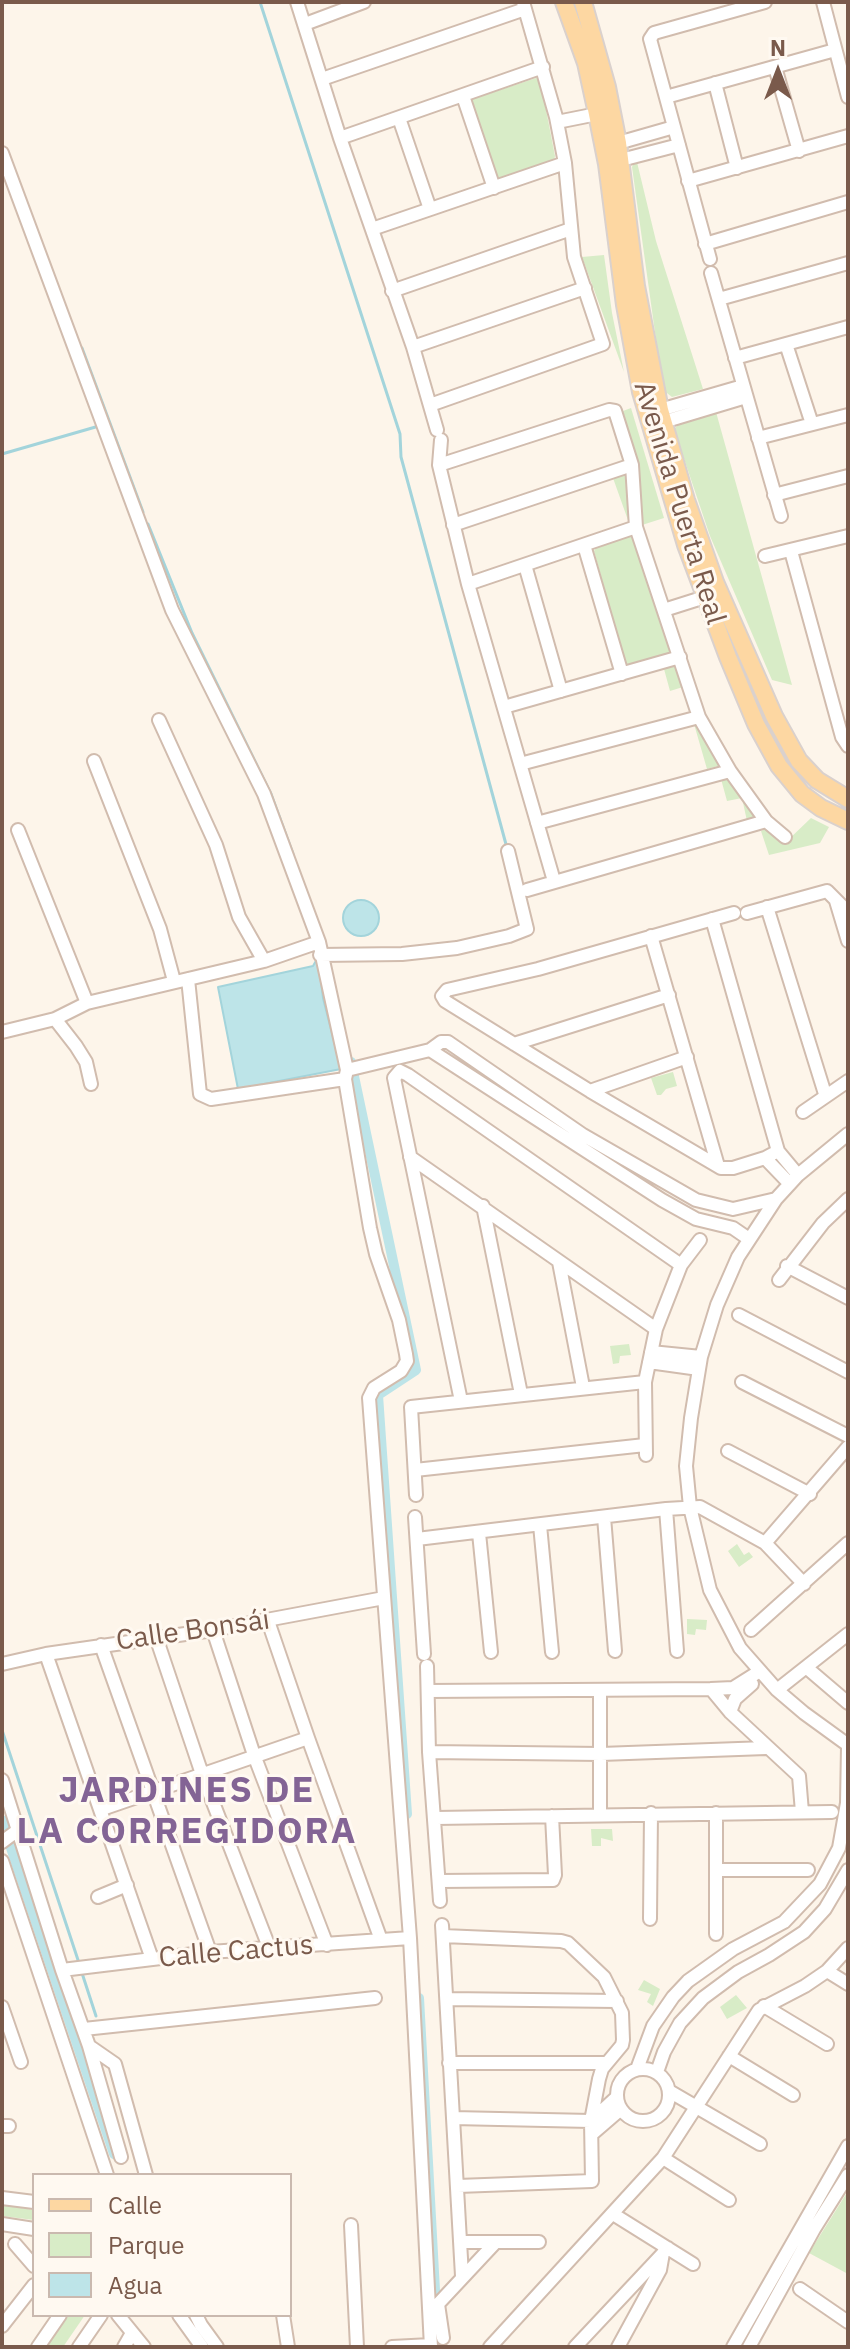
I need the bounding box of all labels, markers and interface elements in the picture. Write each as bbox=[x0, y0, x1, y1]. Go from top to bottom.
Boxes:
north arrow bbox=[738, 32, 818, 112]
text: N bbox=[770, 33, 786, 62]
street label: Avenida Puerta Real bbox=[626, 377, 732, 629]
street label: Calle Bonsái bbox=[114, 1604, 272, 1658]
district label: JARDINES DE LA CORREGIDORA bbox=[16, 1770, 358, 1855]
street label: Calle Cactus bbox=[157, 1929, 315, 1975]
legend bbox=[32, 2173, 292, 2317]
text: Calle bbox=[108, 2189, 162, 2221]
text: Parque bbox=[108, 2229, 185, 2261]
text: Agua bbox=[108, 2269, 162, 2301]

